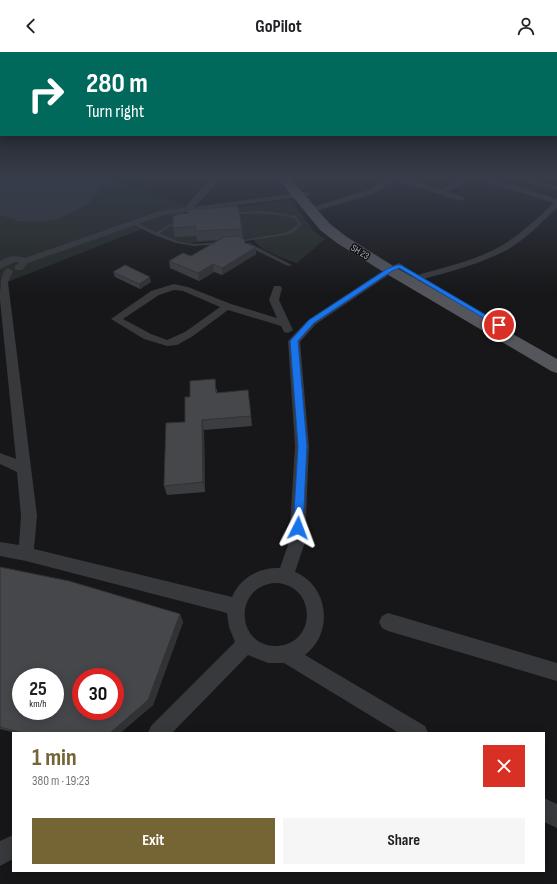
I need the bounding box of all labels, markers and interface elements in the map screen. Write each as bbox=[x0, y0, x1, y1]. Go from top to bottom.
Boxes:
icon: back bbox=[20, 15, 42, 37]
icon: person bbox=[515, 15, 537, 37]
text: GoPilot bbox=[255, 16, 302, 37]
text: 280 m bbox=[86, 67, 148, 100]
icon: right bbox=[20, 68, 72, 120]
text: Turn right bbox=[86, 101, 144, 122]
street label: SH 23 bbox=[349, 242, 371, 262]
pin bbox=[482, 308, 516, 342]
icon: arrive bbox=[488, 314, 510, 336]
position arrow bbox=[277, 507, 319, 549]
speed limit sign: 30 bbox=[72, 668, 124, 720]
text: 25 bbox=[29, 677, 47, 701]
text: km/h bbox=[29, 698, 47, 710]
text: 1 min bbox=[32, 743, 77, 772]
button: close bbox=[483, 745, 525, 787]
text: 380 m · 19:23 bbox=[32, 773, 90, 789]
button: Exit bbox=[32, 818, 275, 864]
button: Share bbox=[283, 818, 525, 864]

